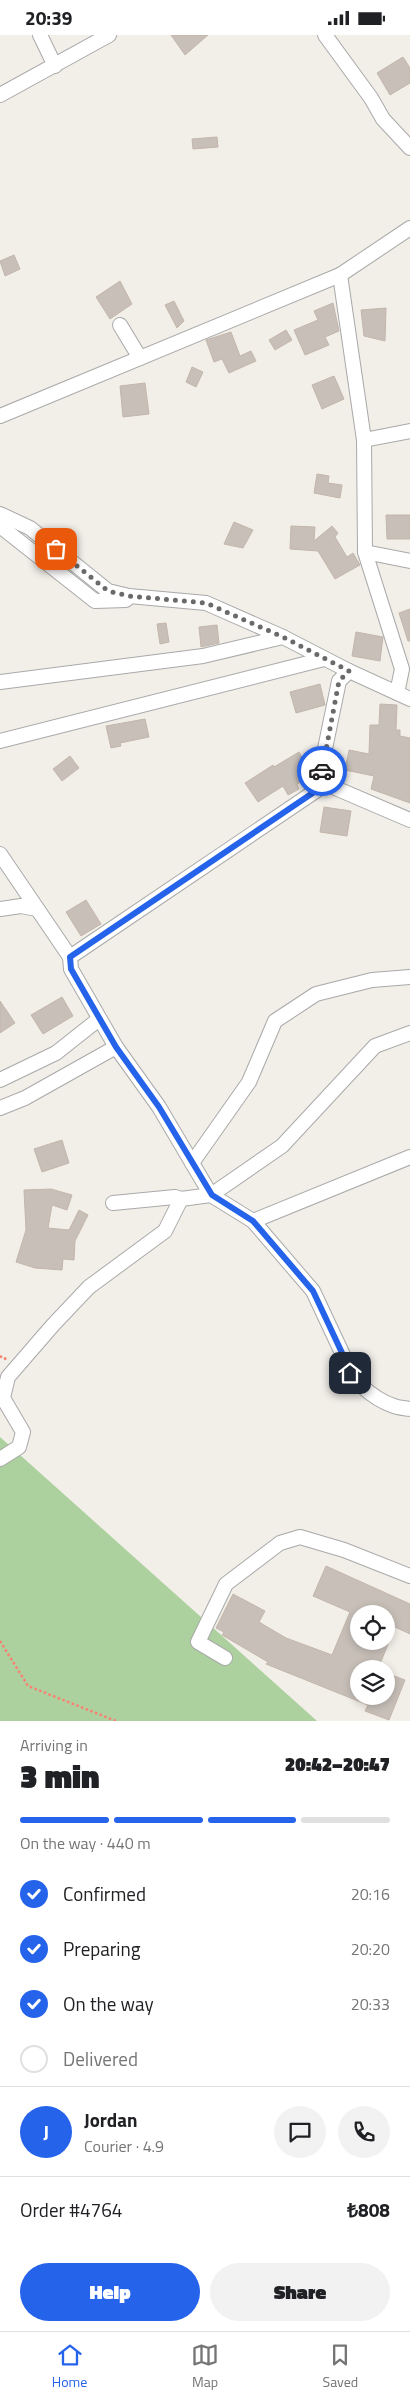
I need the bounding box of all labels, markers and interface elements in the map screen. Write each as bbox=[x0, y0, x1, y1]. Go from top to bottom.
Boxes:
text: 20:39 bbox=[25, 3, 72, 32]
pin bbox=[35, 528, 77, 570]
icon: bag bbox=[42, 535, 70, 563]
courier bbox=[297, 746, 347, 796]
icon: car bbox=[308, 757, 336, 785]
pin bbox=[329, 1352, 371, 1394]
icon: home bbox=[336, 1359, 364, 1387]
map controls bbox=[350, 1605, 395, 1705]
button: locate bbox=[350, 1605, 395, 1650]
button: layers bbox=[350, 1660, 395, 1705]
text: Arriving in bbox=[20, 1733, 88, 1757]
text: 20:42–20:47 bbox=[285, 1749, 390, 1778]
text: 3 min bbox=[20, 1752, 100, 1800]
text: On the way · 440 m bbox=[20, 1831, 151, 1855]
text: Confirmed bbox=[63, 1879, 146, 1908]
icon: check bbox=[20, 1880, 48, 1908]
text: 20:16 bbox=[351, 1882, 390, 1906]
text: Preparing bbox=[63, 1934, 140, 1963]
icon: check bbox=[20, 1935, 48, 1963]
text: 20:20 bbox=[351, 1937, 390, 1961]
text: On the way bbox=[63, 1989, 154, 2018]
icon: check bbox=[20, 1990, 48, 2018]
text: 20:33 bbox=[351, 1992, 390, 2016]
text: Delivered bbox=[63, 2044, 138, 2073]
text: Jordan bbox=[84, 2105, 137, 2134]
button: chat bbox=[274, 2106, 326, 2158]
button: phone bbox=[338, 2106, 390, 2158]
text: J bbox=[43, 2117, 49, 2146]
text: Courier · 4.9 bbox=[84, 2134, 164, 2158]
text: Order #4764 bbox=[20, 2195, 122, 2224]
text: ₺808 bbox=[347, 2195, 390, 2224]
button: Help bbox=[20, 2263, 200, 2321]
button: Share bbox=[210, 2263, 390, 2321]
tab: Home bbox=[52, 2341, 87, 2392]
tab: Map bbox=[191, 2341, 219, 2392]
tab: Saved bbox=[323, 2341, 358, 2392]

